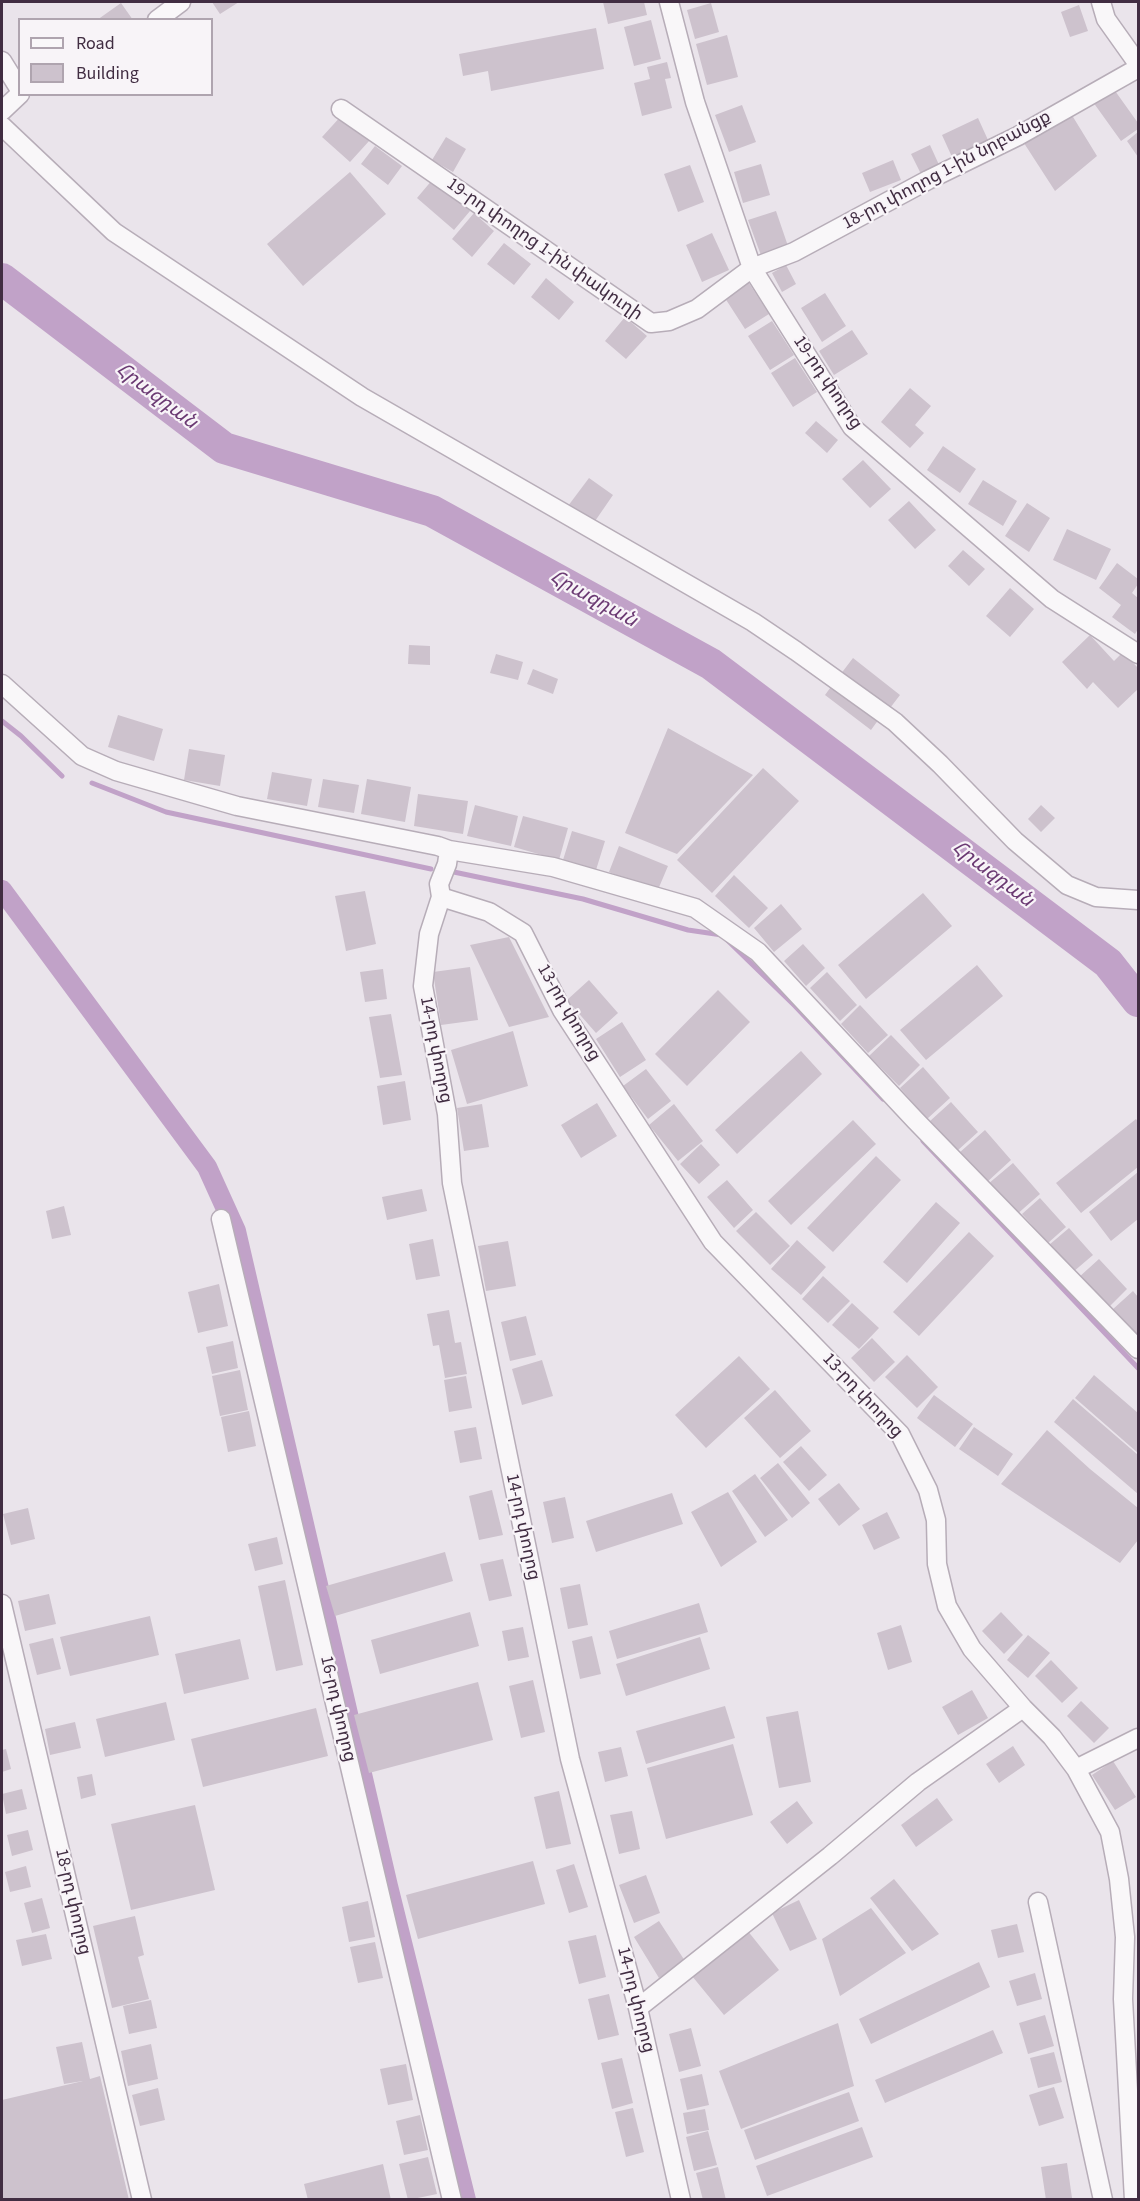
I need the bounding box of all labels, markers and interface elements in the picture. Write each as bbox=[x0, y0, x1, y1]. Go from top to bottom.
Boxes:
legend bbox=[18, 18, 213, 96]
text: Road bbox=[76, 31, 115, 56]
text: Building bbox=[76, 61, 139, 86]
street label: 18-րդ փողոց 1-ին նրբանցք bbox=[839, 107, 1055, 235]
street label: 19-րդ փողոց 1-ին փակուղի bbox=[442, 174, 646, 326]
street label: 19-րդ փողոց bbox=[788, 332, 866, 434]
water label: Հրազդան bbox=[111, 359, 201, 435]
water label: Հրազդան bbox=[545, 566, 641, 634]
water label: Հրազդան bbox=[947, 837, 1037, 913]
street label: 13-րդ փողոց bbox=[531, 961, 605, 1065]
street label: 14-րդ փողոց bbox=[414, 995, 456, 1105]
street label: 13-րդ փողոց bbox=[817, 1349, 907, 1443]
street label: 14-րդ փողոց bbox=[500, 1472, 544, 1582]
street label: 16-րդ փողոց bbox=[314, 1654, 360, 1764]
street label: 18-րդ փողոց bbox=[49, 1847, 95, 1957]
street label: 14-րդ փողոց bbox=[611, 1945, 659, 2055]

